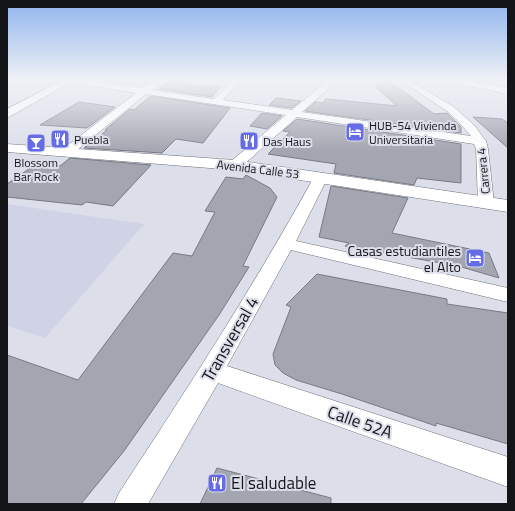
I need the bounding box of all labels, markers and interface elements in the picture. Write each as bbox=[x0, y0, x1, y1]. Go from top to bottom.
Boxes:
place label: HUB-54 Vivienda Universitaria bbox=[369, 116, 456, 149]
hotel icon: HUB-54 Vivienda Universitaria bbox=[344, 121, 366, 143]
restaurant icon: Puebla bbox=[49, 128, 71, 150]
place label: Puebla bbox=[74, 130, 109, 149]
restaurant icon: Das Haus bbox=[238, 130, 260, 152]
bar icon: Blossom Bar Rock bbox=[25, 132, 47, 154]
place label: Das Haus bbox=[263, 132, 311, 151]
street label: Carrera 4 bbox=[471, 147, 495, 195]
place label: Blossom Bar Rock bbox=[14, 153, 59, 186]
street label: Avenida Calle 53 bbox=[216, 155, 300, 183]
place label: Casas estudiantiles el Alto bbox=[348, 240, 461, 277]
hotel icon: Casas estudiantiles el Alto bbox=[464, 247, 486, 269]
street label: Transversal 4 bbox=[195, 291, 265, 387]
street label: Calle 52A bbox=[324, 399, 396, 445]
place label: El saludable bbox=[231, 470, 316, 496]
restaurant icon: El saludable bbox=[206, 472, 228, 494]

